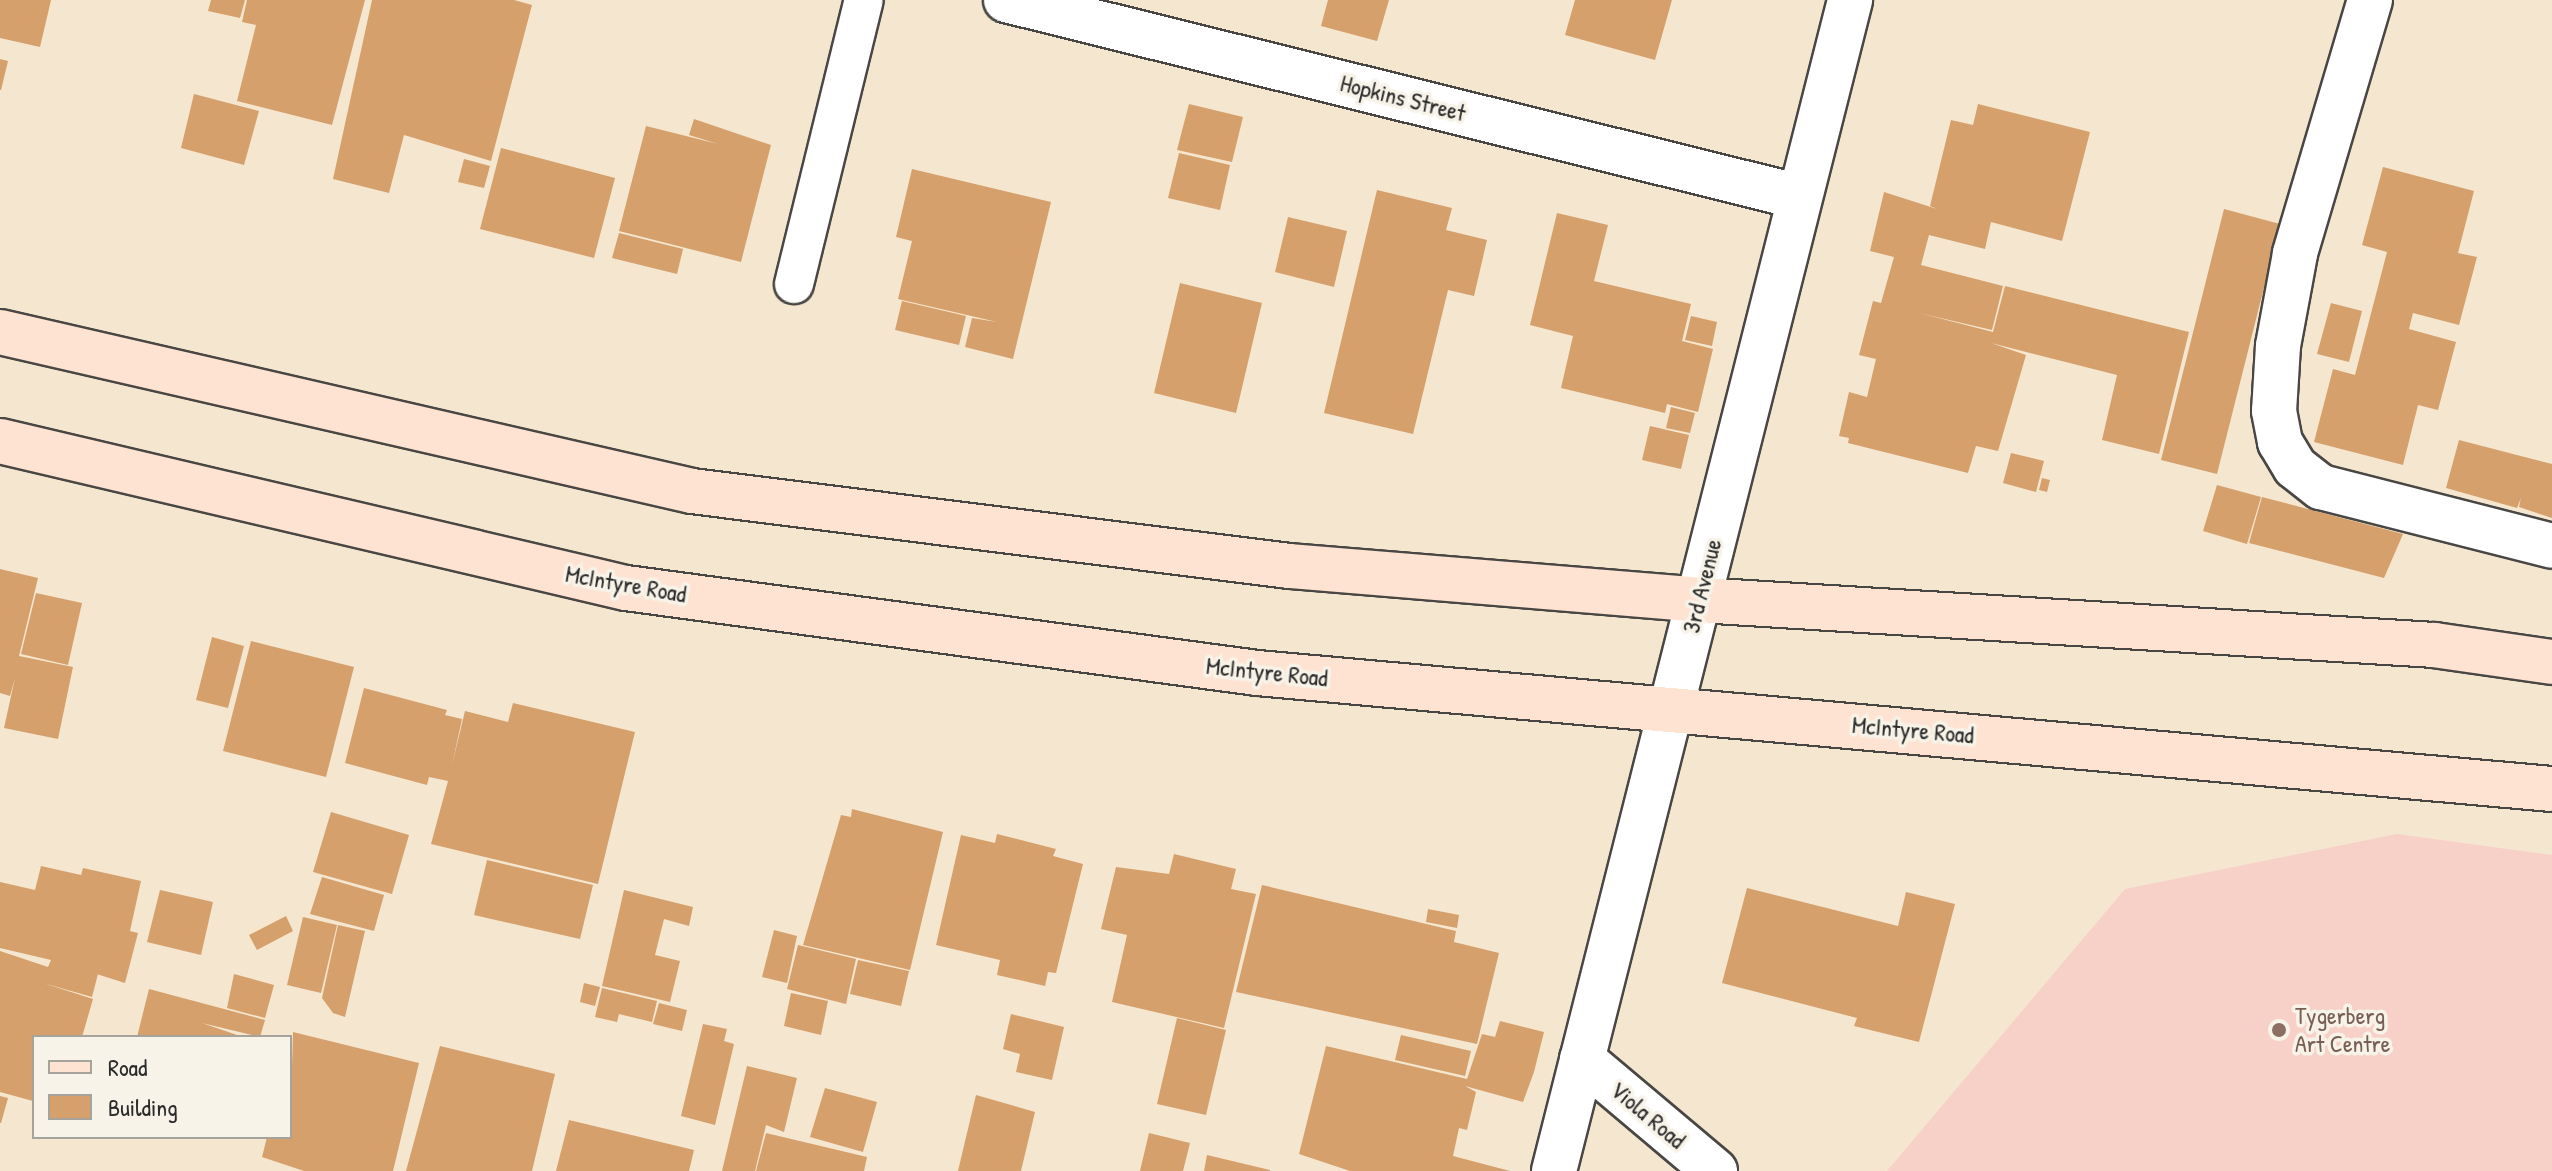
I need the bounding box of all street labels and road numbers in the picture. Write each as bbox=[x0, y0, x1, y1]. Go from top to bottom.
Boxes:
street label: Hopkins Street bbox=[1337, 69, 1469, 127]
street label: 3rd Avenue bbox=[1676, 536, 1728, 636]
street label: McIntyre Road bbox=[563, 559, 689, 609]
street label: McIntyre Road bbox=[1205, 651, 1329, 693]
street label: McIntyre Road bbox=[1851, 710, 1975, 750]
street label: Viola Road bbox=[1605, 1075, 1691, 1155]

